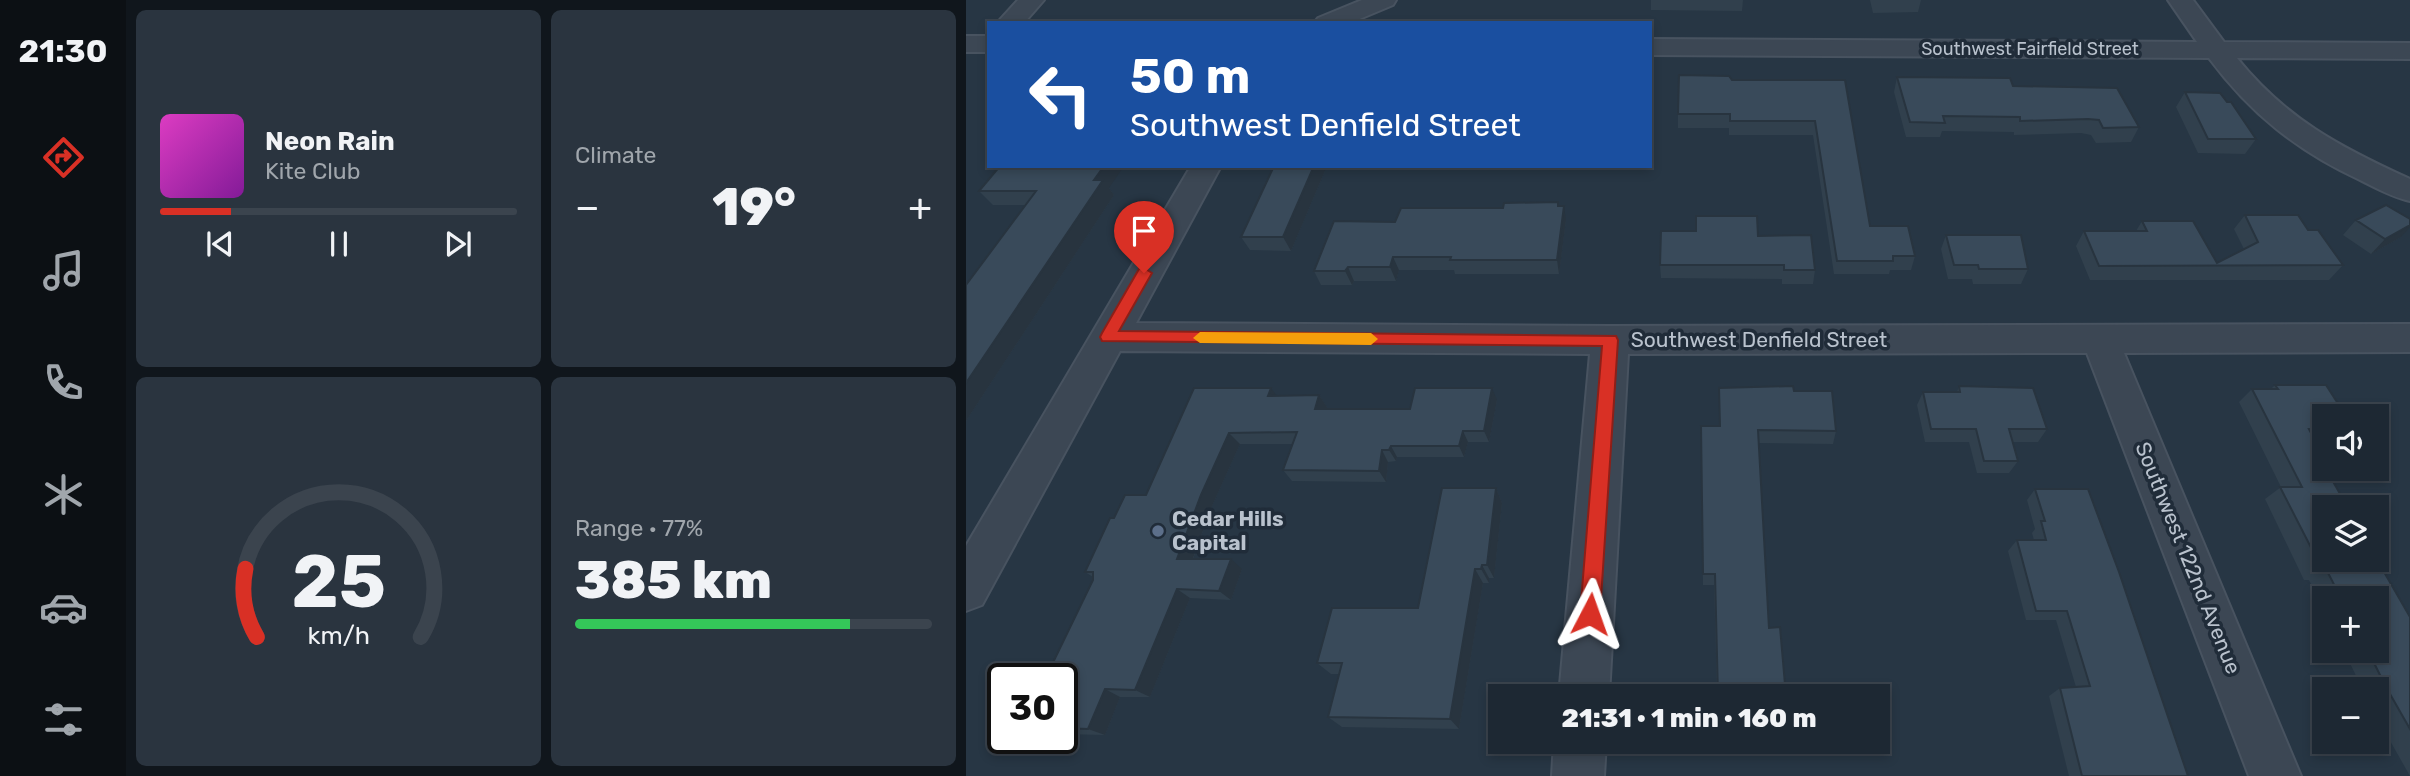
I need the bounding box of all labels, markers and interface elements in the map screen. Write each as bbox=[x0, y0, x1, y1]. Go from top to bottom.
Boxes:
text: 21:30 bbox=[19, 32, 107, 70]
street label: Southwest Fairfield Street bbox=[1921, 38, 2139, 60]
text: 50 m bbox=[1130, 47, 1250, 105]
icon: left bbox=[1015, 49, 1106, 140]
text: Southwest Denfield Street bbox=[1130, 106, 1521, 144]
text: Neon Rain bbox=[265, 126, 395, 157]
icon: directions bbox=[39, 133, 88, 182]
text: Climate bbox=[575, 141, 656, 169]
text: Kite Club bbox=[265, 157, 360, 185]
text: 19° bbox=[712, 176, 796, 238]
text: − bbox=[575, 184, 600, 230]
text: + bbox=[908, 184, 932, 230]
pin bbox=[1114, 201, 1174, 273]
icon: arrive bbox=[1125, 212, 1163, 250]
icon: previous bbox=[201, 225, 239, 263]
icon: pause bbox=[320, 225, 358, 263]
icon: next bbox=[439, 225, 477, 263]
icon: music bbox=[39, 246, 88, 295]
street label: Southwest Denfield Street bbox=[1631, 327, 1887, 352]
icon: phone bbox=[39, 358, 88, 407]
map controls bbox=[2312, 404, 2389, 754]
button: sound bbox=[2312, 404, 2389, 481]
street label: Southwest 122nd Avenue bbox=[2130, 438, 2247, 677]
icon: climate bbox=[39, 470, 88, 519]
button: layers bbox=[2312, 495, 2389, 572]
place label: Cedar Hills Capital bbox=[1172, 506, 1284, 555]
text: Range · 77% bbox=[575, 514, 703, 542]
marker: Cedar Hills Capital bbox=[1150, 523, 1166, 539]
text: 25 bbox=[291, 540, 386, 626]
text: 385 km bbox=[575, 549, 772, 611]
position arrow bbox=[1553, 577, 1627, 651]
icon: car bbox=[39, 583, 88, 632]
button: + bbox=[2312, 586, 2389, 663]
text: km/h bbox=[307, 621, 370, 650]
speed limit sign: 30 bbox=[987, 663, 1078, 754]
button: − bbox=[2312, 677, 2389, 754]
icon: filters bbox=[39, 695, 88, 744]
text: 21:31 · 1 min · 160 m bbox=[1561, 703, 1817, 734]

